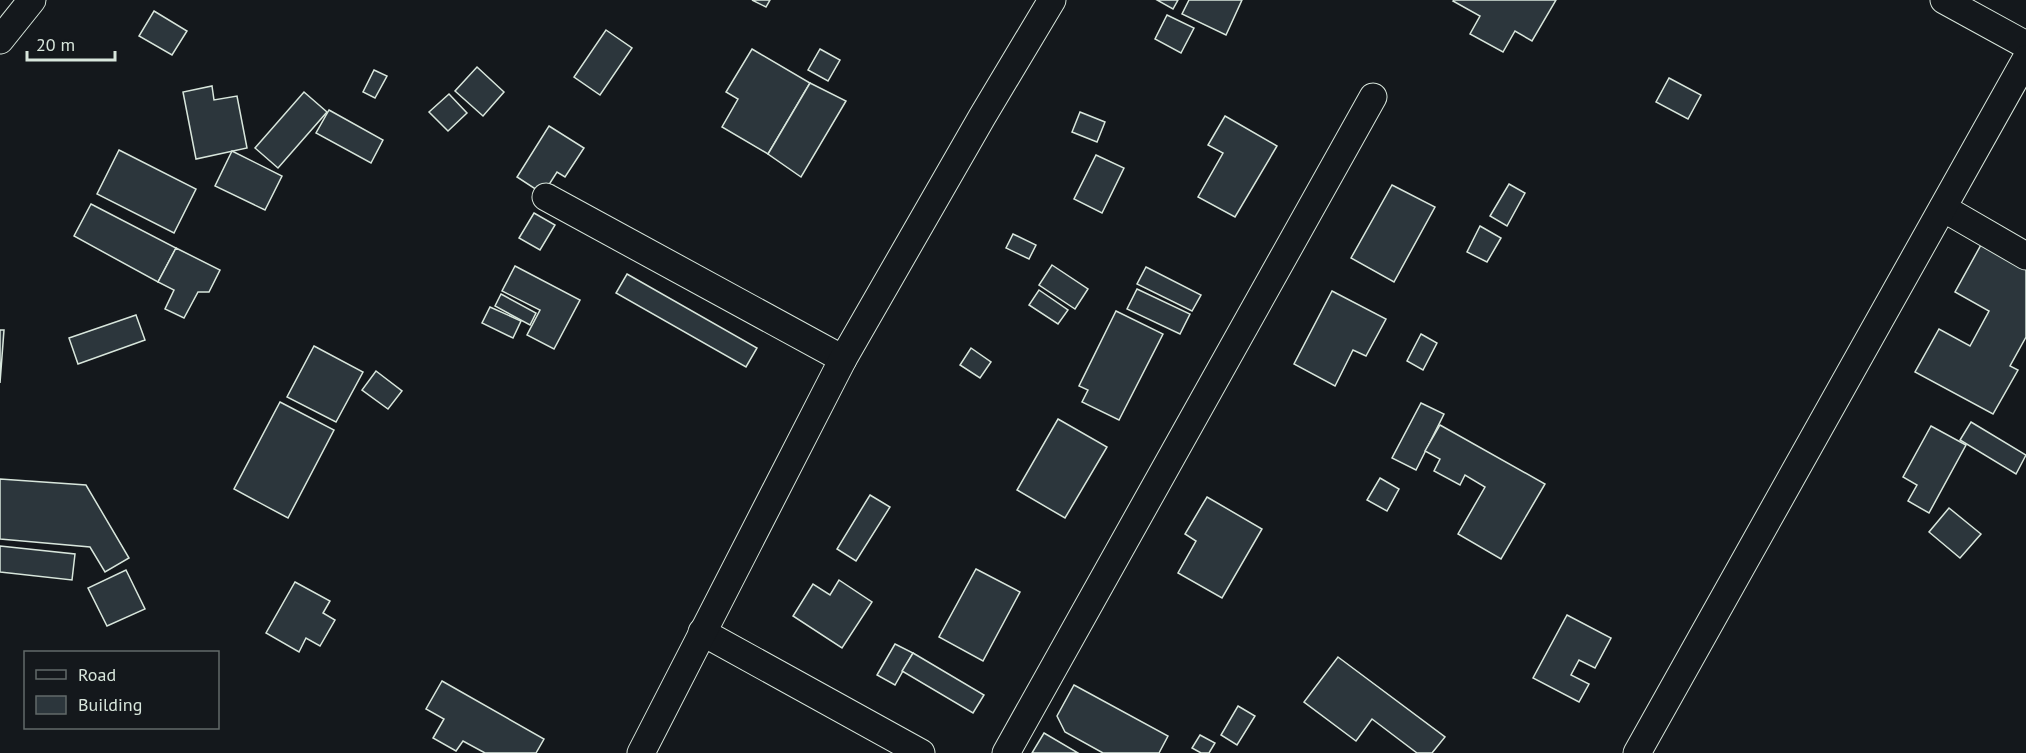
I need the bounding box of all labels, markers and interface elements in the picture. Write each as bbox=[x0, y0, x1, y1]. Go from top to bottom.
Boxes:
scale bar bbox=[27, 24, 116, 62]
text: 20 m bbox=[36, 33, 75, 56]
legend bbox=[24, 651, 219, 729]
text: Road bbox=[78, 663, 116, 686]
text: Building bbox=[78, 693, 142, 716]

